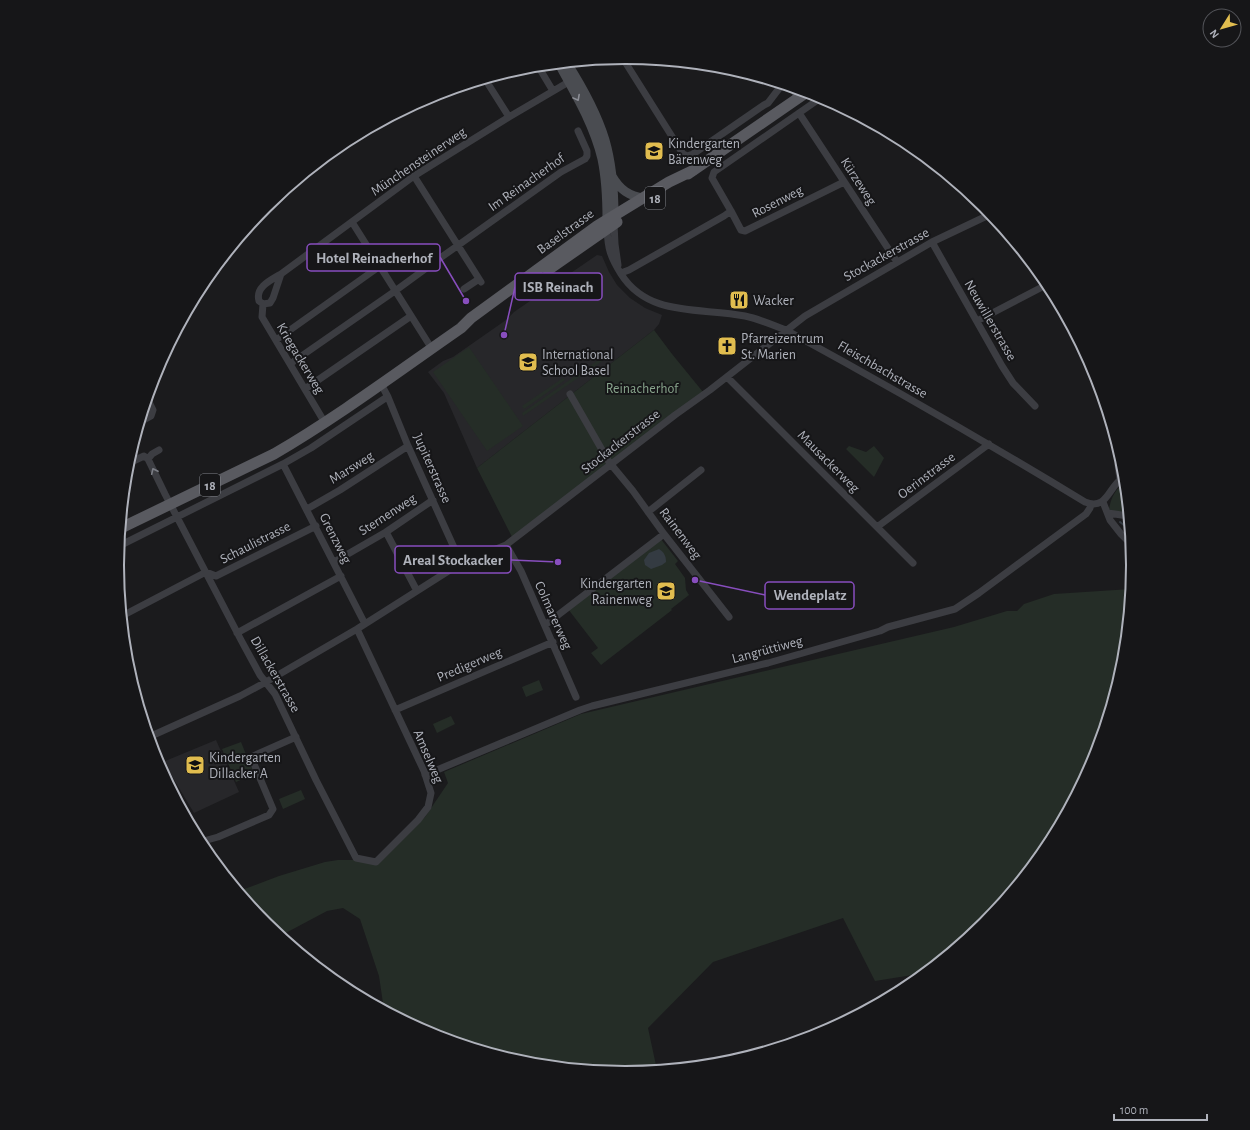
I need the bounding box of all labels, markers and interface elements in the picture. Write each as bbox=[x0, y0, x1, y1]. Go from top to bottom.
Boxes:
north arrow bbox=[1202, 8, 1242, 48]
text: N bbox=[1208, 27, 1221, 40]
one-way arrow bbox=[572, 93, 580, 101]
street label: Münchensteinerweg bbox=[368, 125, 469, 199]
place label: Kindergarten Bärenweg bbox=[668, 137, 740, 167]
school or university icon: Kindergarten Bärenweg bbox=[643, 140, 665, 162]
street label: Im Reinacherhof bbox=[486, 151, 568, 214]
street label: Kürzeweg bbox=[838, 155, 879, 208]
street label: Rosenweg bbox=[750, 183, 805, 221]
road number: 18 bbox=[645, 187, 665, 209]
street label: Baselstrasse bbox=[535, 207, 597, 257]
street label: Stockackerstrasse bbox=[841, 226, 932, 284]
callout: Hotel Reinacherhof bbox=[307, 244, 440, 271]
text: Hotel Reinacherhof bbox=[316, 251, 433, 266]
callout: ISB Reinach bbox=[515, 273, 602, 300]
street label: Neuwillerstrasse bbox=[961, 278, 1019, 363]
text: ISB Reinach bbox=[522, 280, 594, 295]
restaurant icon: Wacker bbox=[728, 289, 750, 311]
place label: Wacker bbox=[753, 294, 794, 308]
street label: Kriegackerweg bbox=[274, 321, 327, 397]
place label: Pfarreizentrum St. Marien bbox=[741, 332, 824, 362]
church icon: Pfarreizentrum St. Marien bbox=[716, 335, 738, 357]
street label: Fleischbachstrasse bbox=[835, 339, 930, 401]
place label: International School Basel bbox=[542, 348, 614, 378]
school or university icon: International School Basel bbox=[517, 351, 539, 373]
park label: Reinacherhof bbox=[606, 382, 679, 396]
street label: Stockackerstrasse bbox=[579, 407, 663, 477]
street label: Mausackerweg bbox=[795, 428, 862, 495]
street label: Jupiterstrasse bbox=[411, 432, 454, 505]
street label: Marsweg bbox=[327, 449, 376, 487]
street label: Oerinstrasse bbox=[895, 450, 958, 502]
one-way arrow bbox=[151, 467, 159, 475]
road number: 18 bbox=[200, 474, 220, 496]
street label: Sternenweg bbox=[357, 491, 419, 538]
street label: Rainenweg bbox=[656, 505, 704, 562]
street label: Grenzweg bbox=[317, 511, 354, 566]
street label: Schaulistrasse bbox=[218, 519, 293, 567]
callout: Areal Stockacker bbox=[395, 546, 511, 573]
text: Areal Stockacker bbox=[403, 553, 504, 568]
place label: Kindergarten Rainenweg bbox=[580, 577, 652, 607]
street label: Colmarerweg bbox=[532, 579, 574, 652]
school or university icon: Kindergarten Rainenweg bbox=[655, 580, 677, 602]
callout: Wendeplatz bbox=[765, 582, 854, 609]
text: Wendeplatz bbox=[773, 588, 847, 603]
street label: Dillackerstrasse bbox=[248, 634, 303, 715]
street label: Langrüttiweg bbox=[730, 634, 804, 666]
street label: Predigerweg bbox=[435, 645, 504, 685]
street label: Amselweg bbox=[411, 728, 446, 785]
place label: Kindergarten Dillacker A bbox=[209, 751, 281, 781]
school or university icon: Kindergarten Dillacker A bbox=[184, 754, 206, 776]
scale bar bbox=[1114, 1096, 1207, 1122]
text: 100 m bbox=[1120, 1104, 1148, 1116]

